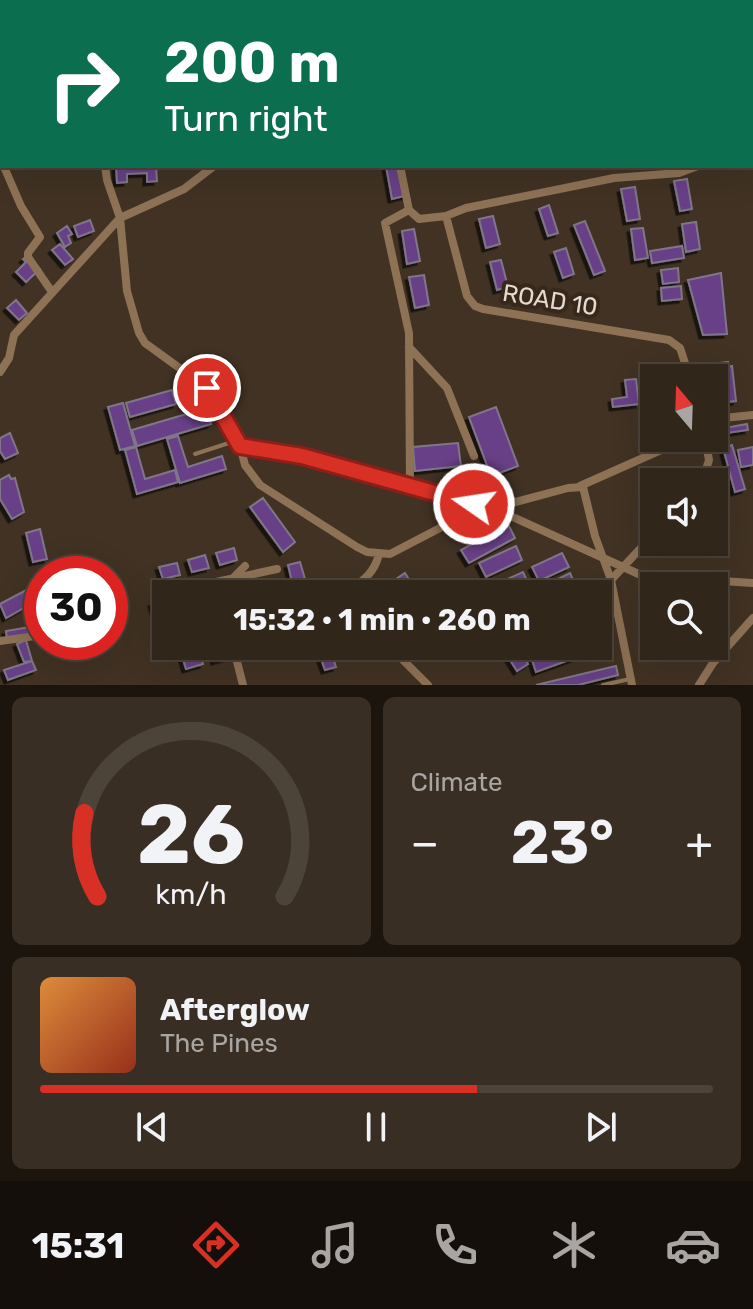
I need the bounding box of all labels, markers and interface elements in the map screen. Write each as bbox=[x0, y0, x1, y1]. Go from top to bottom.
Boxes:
text: 200 m bbox=[164, 30, 340, 96]
icon: right bbox=[32, 32, 136, 136]
text: Turn right bbox=[164, 97, 328, 140]
street label: ROAD 10 bbox=[501, 279, 599, 321]
pin bbox=[173, 354, 241, 422]
north arrow bbox=[640, 364, 728, 452]
map controls bbox=[640, 364, 728, 660]
icon: arrive bbox=[185, 366, 229, 410]
position arrow bbox=[432, 462, 516, 546]
button: sound bbox=[640, 468, 728, 556]
speed limit sign: 30 bbox=[24, 556, 128, 660]
button: search bbox=[640, 572, 728, 660]
text: 15:32 · 1 min · 260 m bbox=[233, 602, 531, 638]
text: Climate bbox=[411, 767, 503, 798]
text: 26 bbox=[137, 785, 245, 884]
text: 23° bbox=[511, 807, 614, 878]
text: − bbox=[411, 817, 439, 869]
text: + bbox=[686, 817, 713, 869]
text: km/h bbox=[156, 877, 227, 911]
text: Afterglow bbox=[160, 992, 310, 1028]
text: The Pines bbox=[160, 1028, 278, 1059]
icon: previous bbox=[130, 1105, 174, 1149]
icon: pause bbox=[354, 1105, 398, 1149]
icon: next bbox=[579, 1105, 623, 1149]
icon: directions bbox=[188, 1217, 244, 1273]
icon: music bbox=[307, 1217, 363, 1273]
icon: phone bbox=[427, 1217, 483, 1273]
icon: climate bbox=[546, 1217, 602, 1273]
icon: car bbox=[665, 1217, 721, 1273]
text: 15:31 bbox=[32, 1224, 124, 1267]

